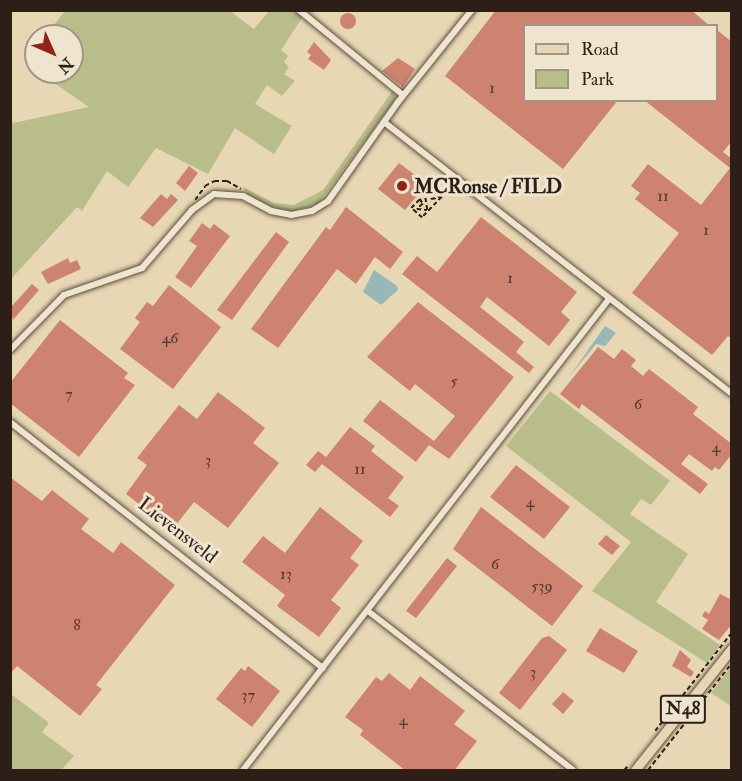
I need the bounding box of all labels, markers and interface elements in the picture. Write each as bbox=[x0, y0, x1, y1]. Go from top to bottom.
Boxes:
north arrow bbox=[24, 24, 84, 84]
legend bbox=[523, 24, 718, 102]
text: Road bbox=[581, 38, 619, 61]
text: N bbox=[53, 53, 77, 77]
text: Park bbox=[581, 68, 614, 91]
house number: 1 bbox=[489, 78, 495, 98]
place label: MCRonse / FILD bbox=[414, 174, 562, 198]
marker: MCRonse / FILD bbox=[395, 179, 409, 193]
house number: 11 bbox=[657, 186, 669, 206]
house number: 1 bbox=[703, 220, 709, 240]
house number: 1 bbox=[507, 268, 513, 288]
house number: 46 bbox=[162, 328, 178, 348]
house number: 5 bbox=[450, 371, 458, 391]
house number: 7 bbox=[65, 384, 73, 404]
house number: 6 bbox=[634, 394, 642, 414]
house number: 4 bbox=[712, 437, 720, 457]
house number: 3 bbox=[205, 450, 211, 470]
house number: 11 bbox=[354, 459, 366, 479]
street label: Lievensveld bbox=[134, 492, 222, 568]
house number: 4 bbox=[526, 492, 534, 512]
house number: 6 bbox=[491, 554, 499, 574]
house number: 13 bbox=[280, 564, 292, 584]
house number: 539 bbox=[531, 576, 553, 596]
house number: 8 bbox=[73, 615, 81, 635]
house number: 3 bbox=[530, 662, 536, 682]
house number: 37 bbox=[241, 685, 255, 705]
road number: N48 bbox=[659, 694, 707, 724]
house number: 4 bbox=[399, 710, 407, 730]

